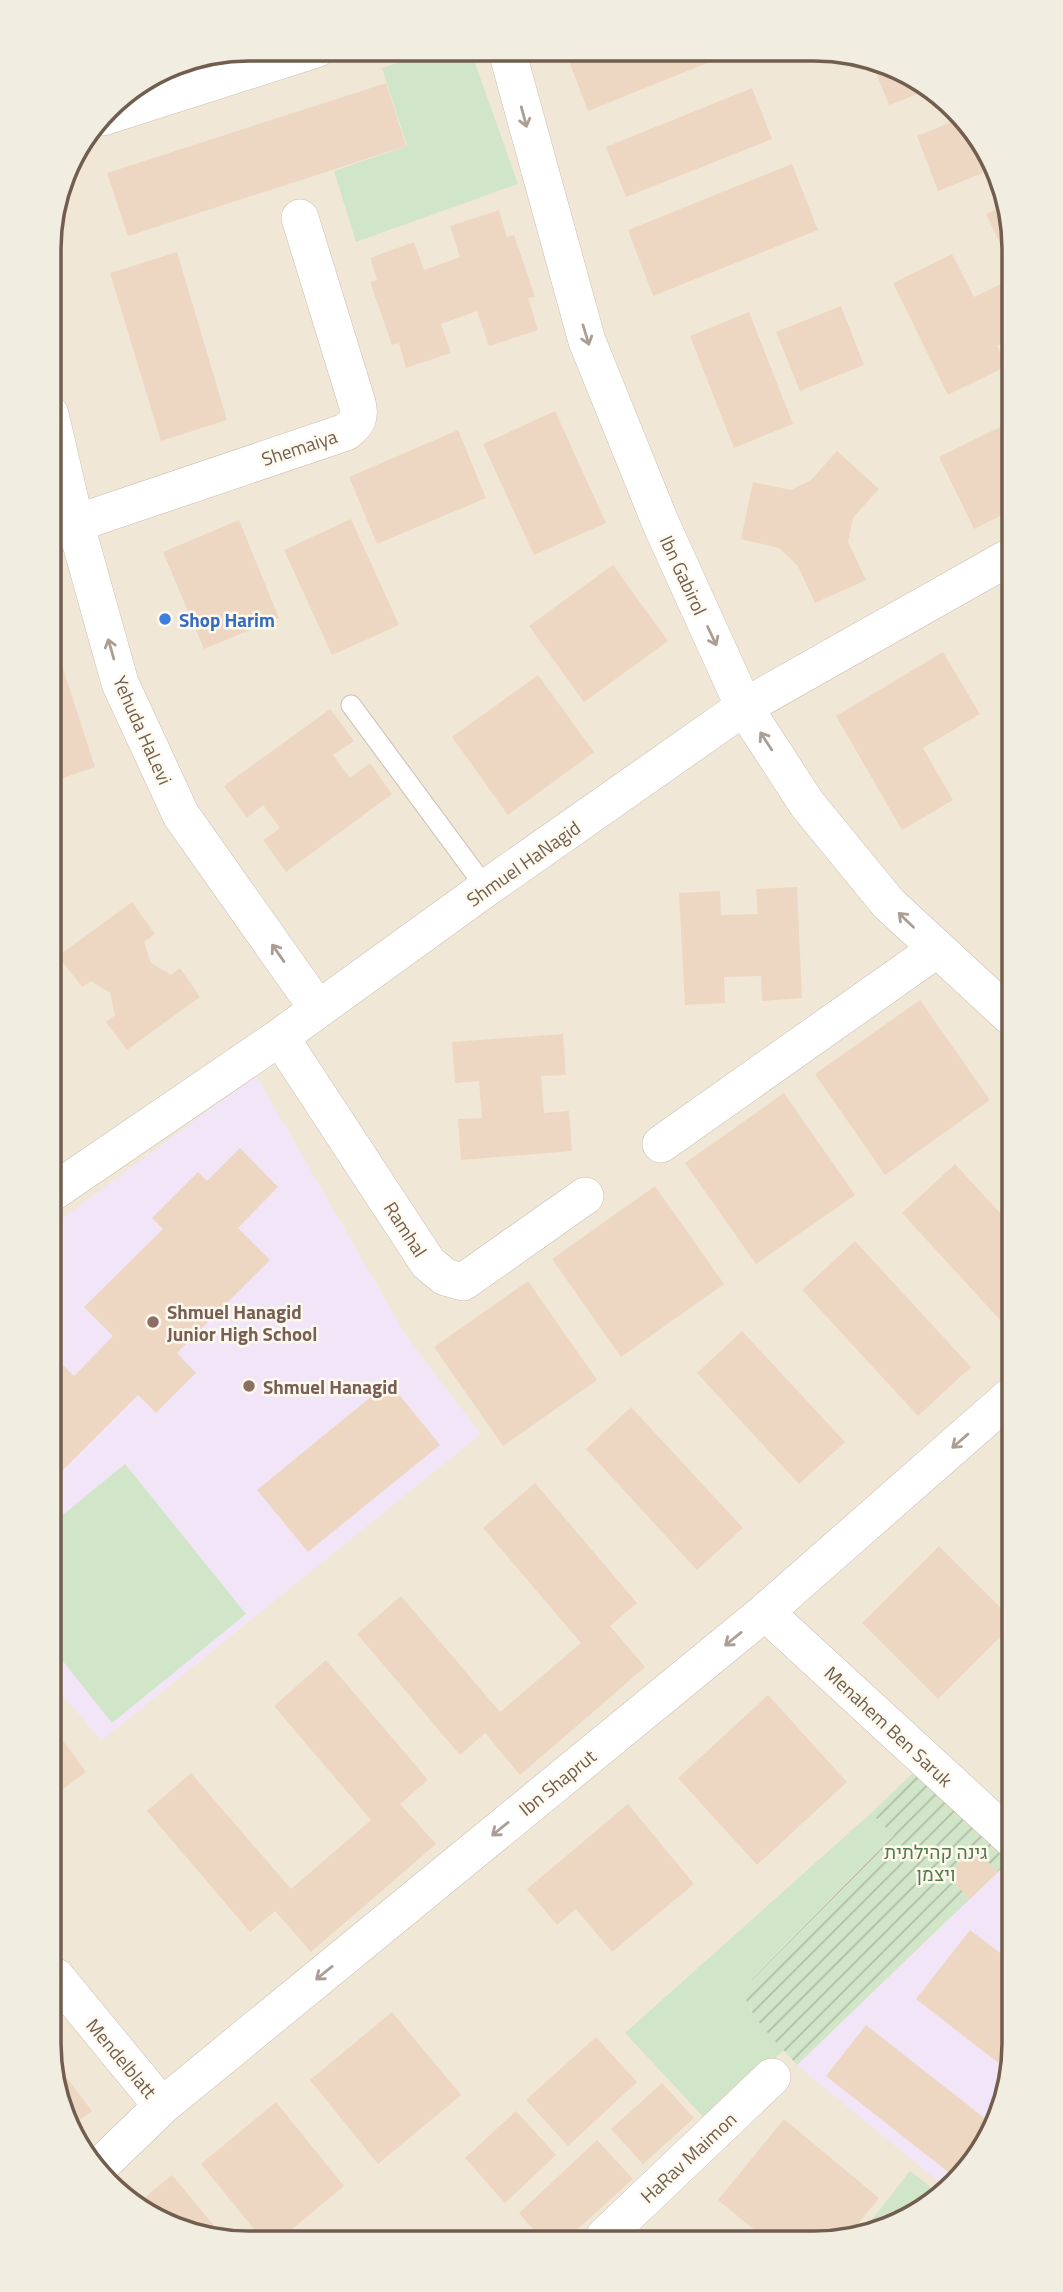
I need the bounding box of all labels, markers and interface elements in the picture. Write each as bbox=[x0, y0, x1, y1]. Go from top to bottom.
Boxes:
one-way arrow bbox=[518, 105, 531, 127]
one-way arrow bbox=[581, 324, 593, 346]
street label: Shemaiya bbox=[257, 421, 341, 473]
street label: Ibn Gabirol bbox=[653, 530, 715, 620]
place label: Shop Harim bbox=[179, 605, 275, 634]
marker: Shop Harim bbox=[157, 611, 173, 627]
one-way arrow bbox=[706, 624, 719, 646]
one-way arrow bbox=[103, 638, 116, 660]
street label: Yehuda HaLevi bbox=[106, 671, 180, 789]
one-way arrow bbox=[759, 732, 773, 751]
street label: Shmuel HaNagid bbox=[460, 813, 586, 913]
one-way arrow bbox=[898, 911, 915, 928]
one-way arrow bbox=[271, 944, 286, 963]
street label: Ramhal bbox=[377, 1195, 435, 1263]
place label: Shmuel Hanagid Junior High School bbox=[167, 1297, 317, 1348]
marker: Shmuel Hanagid Junior High School bbox=[145, 1314, 161, 1330]
place label: Shmuel Hanagid bbox=[263, 1372, 398, 1401]
marker: Shmuel Hanagid bbox=[241, 1378, 257, 1394]
one-way arrow bbox=[951, 1433, 969, 1449]
one-way arrow bbox=[724, 1631, 742, 1646]
street label: Menahem Ben Saruk bbox=[818, 1659, 960, 1793]
street label: Ibn Shaprut bbox=[512, 1741, 602, 1822]
one-way arrow bbox=[491, 1821, 509, 1837]
park label: גינה קהילתית ויצמן bbox=[884, 1837, 988, 1888]
one-way arrow bbox=[315, 1965, 333, 1981]
street label: Mendelblatt bbox=[80, 2012, 164, 2105]
street label: HaRav Maimon bbox=[633, 2105, 743, 2209]

